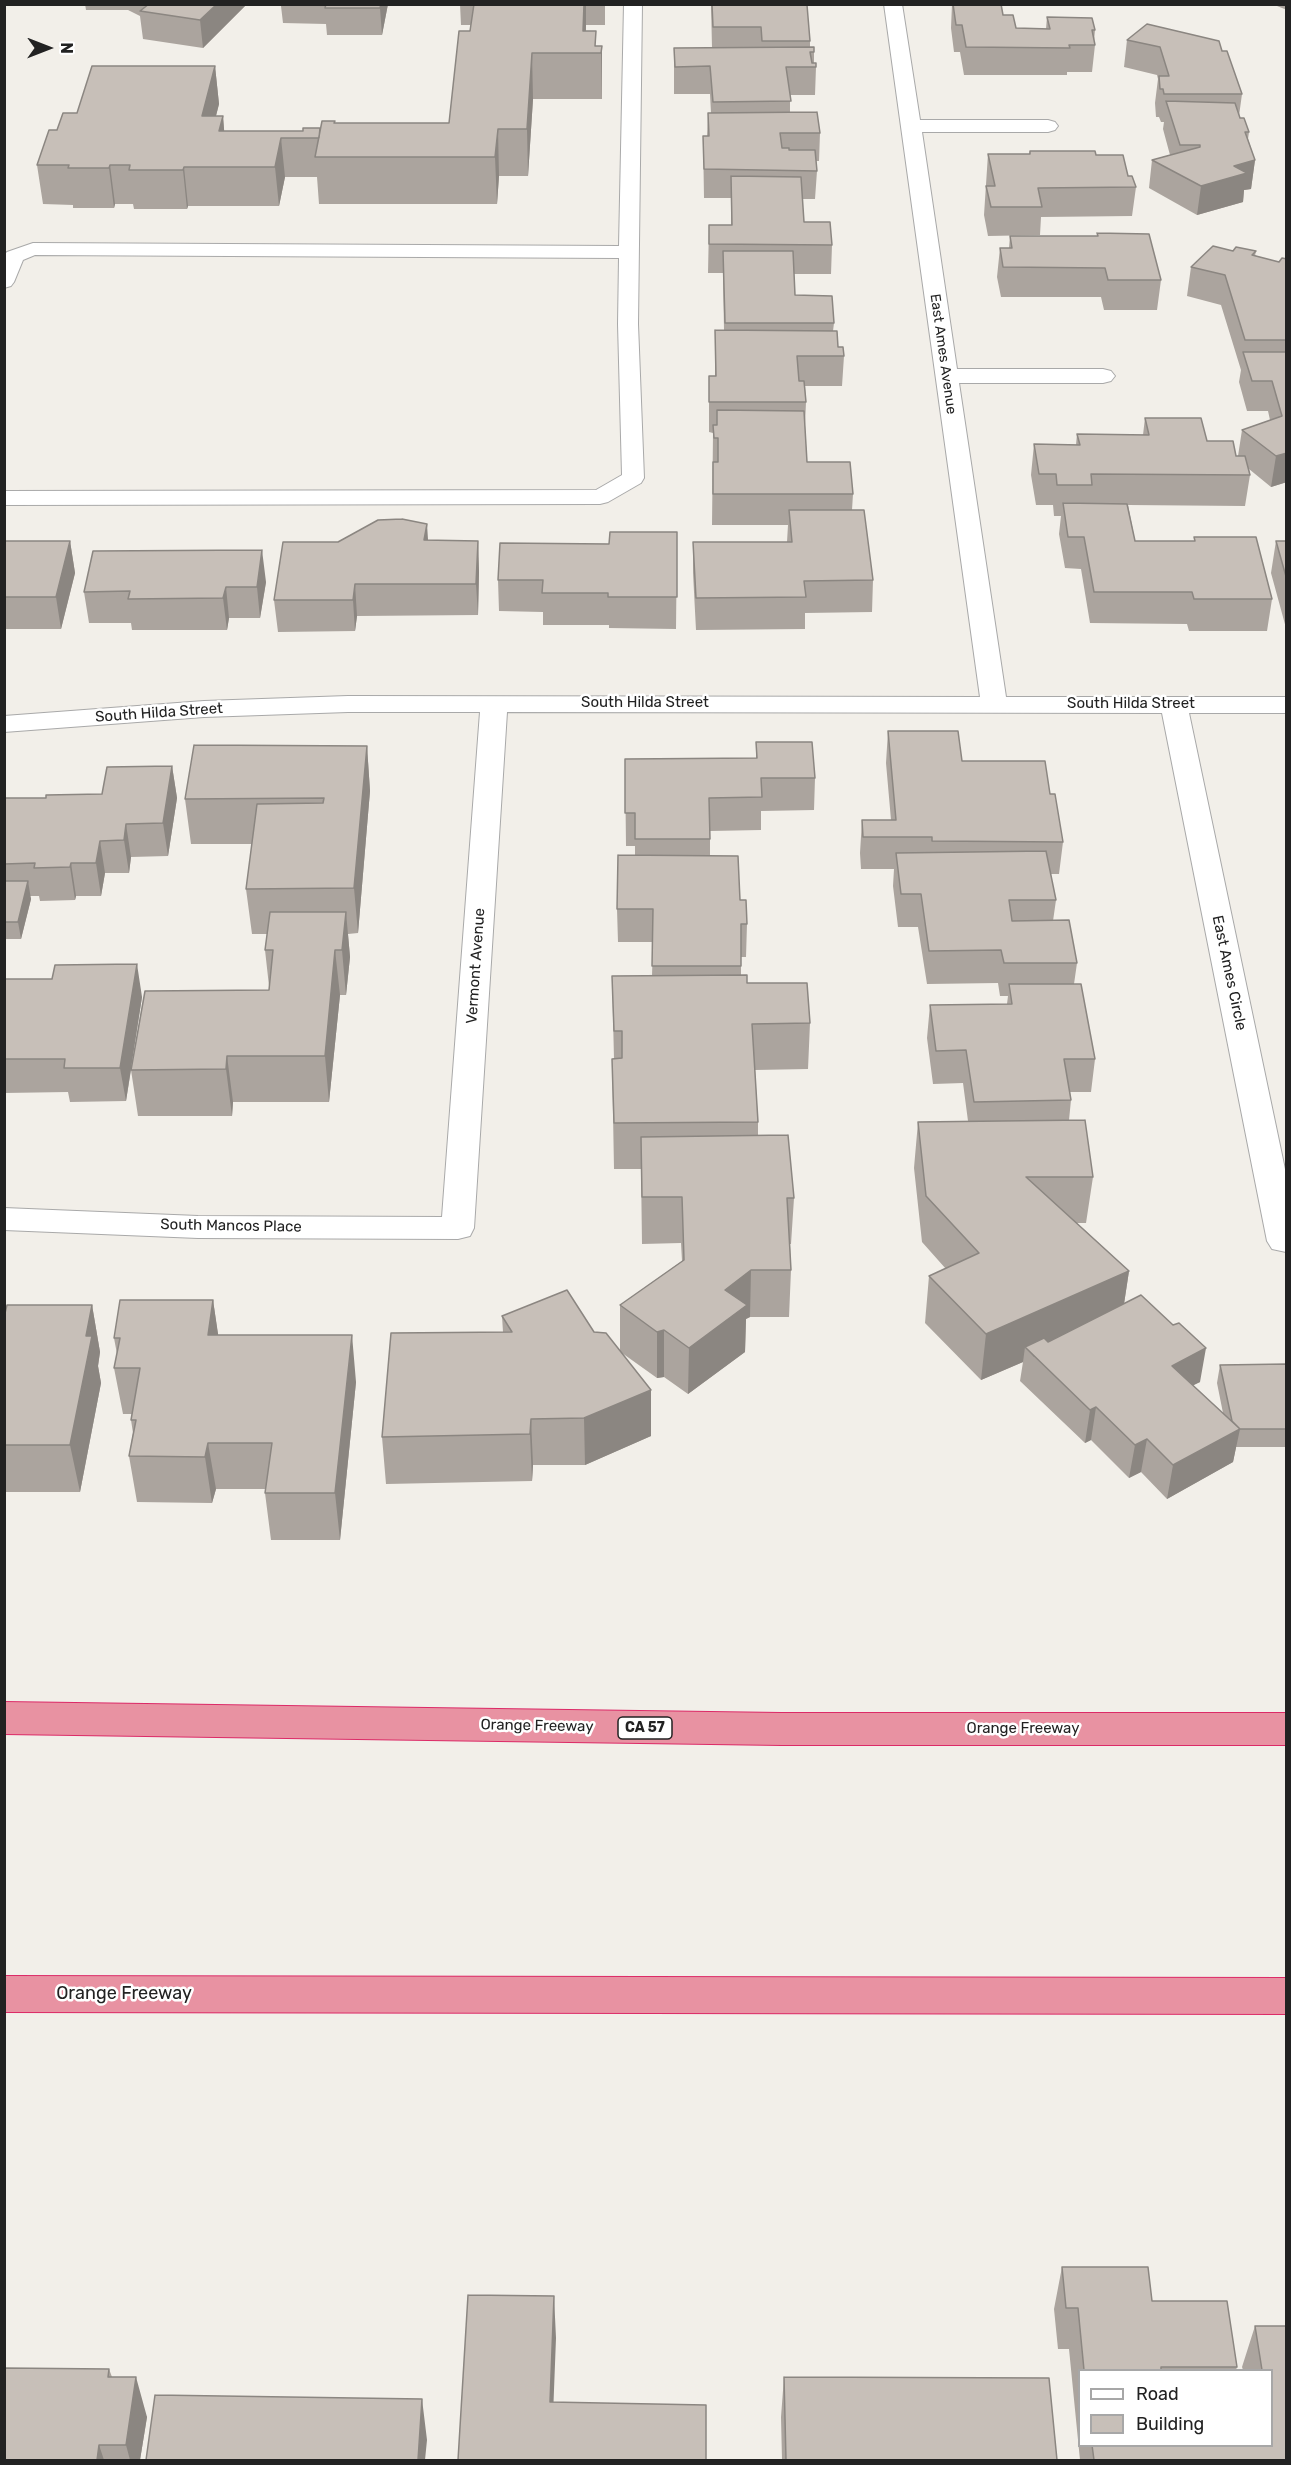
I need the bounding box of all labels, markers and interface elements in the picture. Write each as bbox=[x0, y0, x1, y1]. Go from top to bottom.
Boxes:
north arrow bbox=[18, 18, 78, 78]
text: N bbox=[57, 42, 76, 54]
street label: East Ames Avenue bbox=[926, 293, 960, 415]
street label: South Hilda Street bbox=[581, 694, 709, 712]
street label: South Hilda Street bbox=[1067, 695, 1195, 713]
street label: South Hilda Street bbox=[95, 700, 223, 726]
street label: Vermont Avenue bbox=[463, 907, 489, 1025]
street label: East Ames Circle bbox=[1208, 914, 1250, 1032]
street label: South Mancos Place bbox=[160, 1216, 302, 1236]
street label: Orange Freeway bbox=[480, 1716, 594, 1736]
road number: CA 57 bbox=[618, 1717, 672, 1739]
street label: Orange Freeway bbox=[966, 1720, 1080, 1738]
street label: Orange Freeway bbox=[56, 1983, 192, 2005]
legend bbox=[1078, 2369, 1273, 2447]
text: Road bbox=[1136, 2383, 1179, 2405]
text: Building bbox=[1136, 2413, 1204, 2435]

